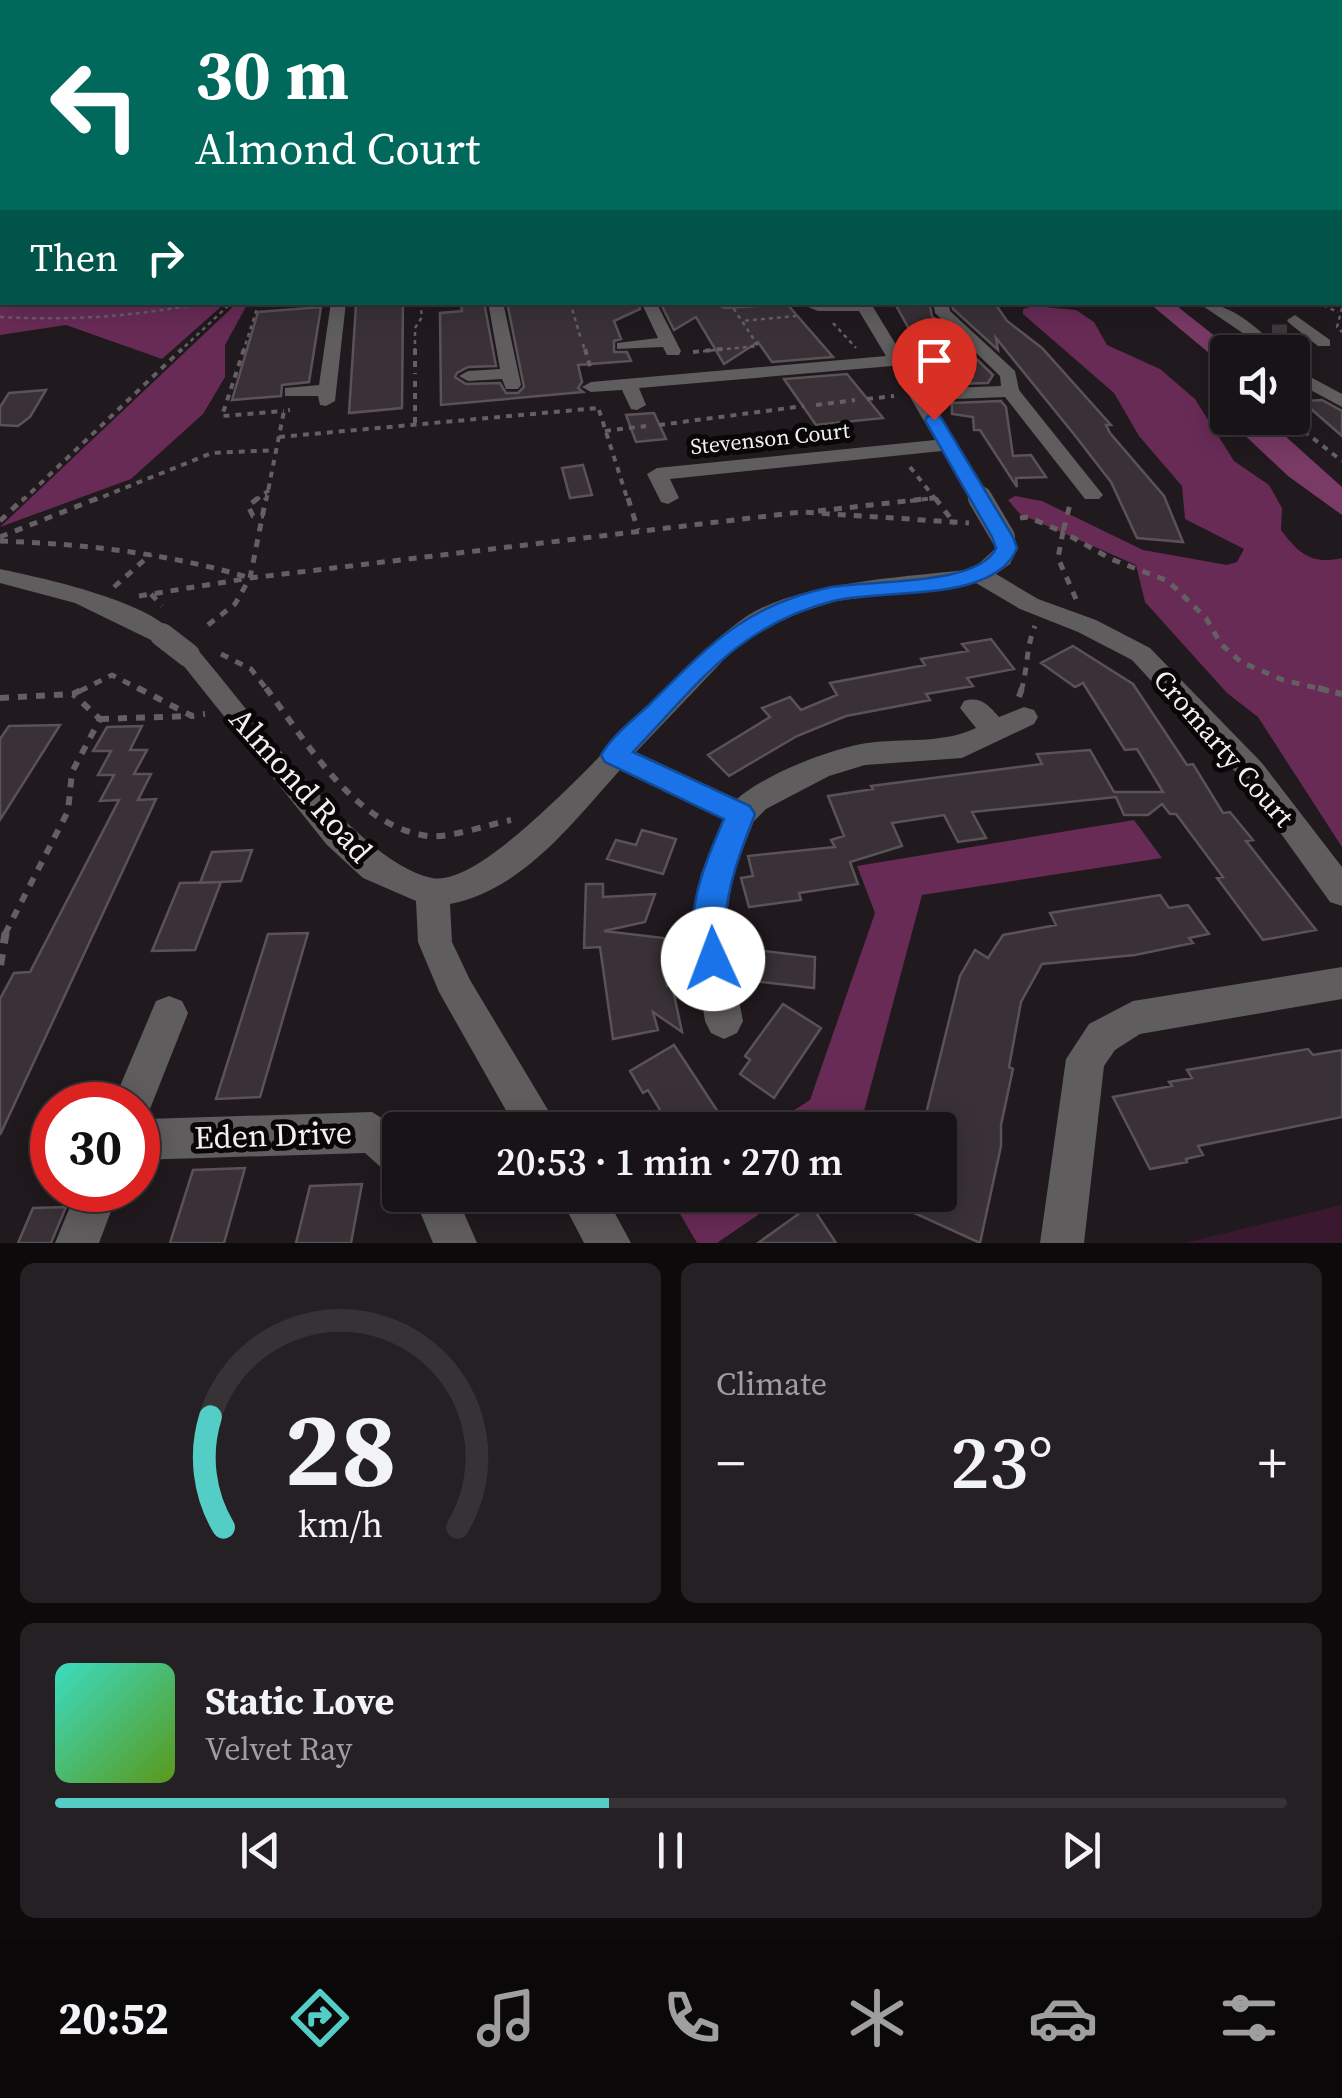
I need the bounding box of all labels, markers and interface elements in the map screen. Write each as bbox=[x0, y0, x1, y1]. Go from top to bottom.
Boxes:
text: 30 m bbox=[195, 26, 349, 122]
icon: left bbox=[30, 40, 160, 170]
text: Almond Court bbox=[195, 117, 480, 179]
icon: right bbox=[138, 230, 193, 285]
text: Then bbox=[30, 232, 118, 284]
pin bbox=[892, 318, 977, 421]
icon: arrive bbox=[907, 333, 962, 388]
map controls bbox=[1210, 335, 1310, 435]
button: sound bbox=[1210, 335, 1310, 435]
street label: Stevenson Court bbox=[689, 415, 852, 461]
street label: Cromarty Court bbox=[1145, 661, 1303, 835]
street label: Almond Road bbox=[220, 698, 382, 872]
position arrow bbox=[661, 907, 765, 1011]
speed limit sign: 30 bbox=[30, 1082, 160, 1212]
street label: Eden Drive bbox=[193, 1110, 353, 1160]
text: 20:53 · 1 min · 270 m bbox=[496, 1136, 843, 1188]
text: Climate bbox=[716, 1362, 827, 1406]
text: 28 bbox=[284, 1377, 397, 1520]
text: 23° bbox=[950, 1410, 1053, 1513]
text: − bbox=[716, 1425, 745, 1500]
text: + bbox=[1258, 1425, 1287, 1500]
text: km/h bbox=[298, 1500, 383, 1549]
text: Static Love bbox=[205, 1675, 394, 1727]
text: Velvet Ray bbox=[205, 1727, 352, 1771]
icon: previous bbox=[233, 1823, 288, 1878]
icon: pause bbox=[643, 1823, 698, 1878]
icon: next bbox=[1054, 1823, 1109, 1878]
icon: directions bbox=[285, 1983, 355, 2053]
icon: music bbox=[471, 1983, 541, 2053]
icon: phone bbox=[657, 1983, 727, 2053]
icon: climate bbox=[842, 1983, 912, 2053]
icon: car bbox=[1028, 1983, 1098, 2053]
icon: filters bbox=[1214, 1983, 1284, 2053]
text: 20:52 bbox=[58, 1987, 169, 2049]

